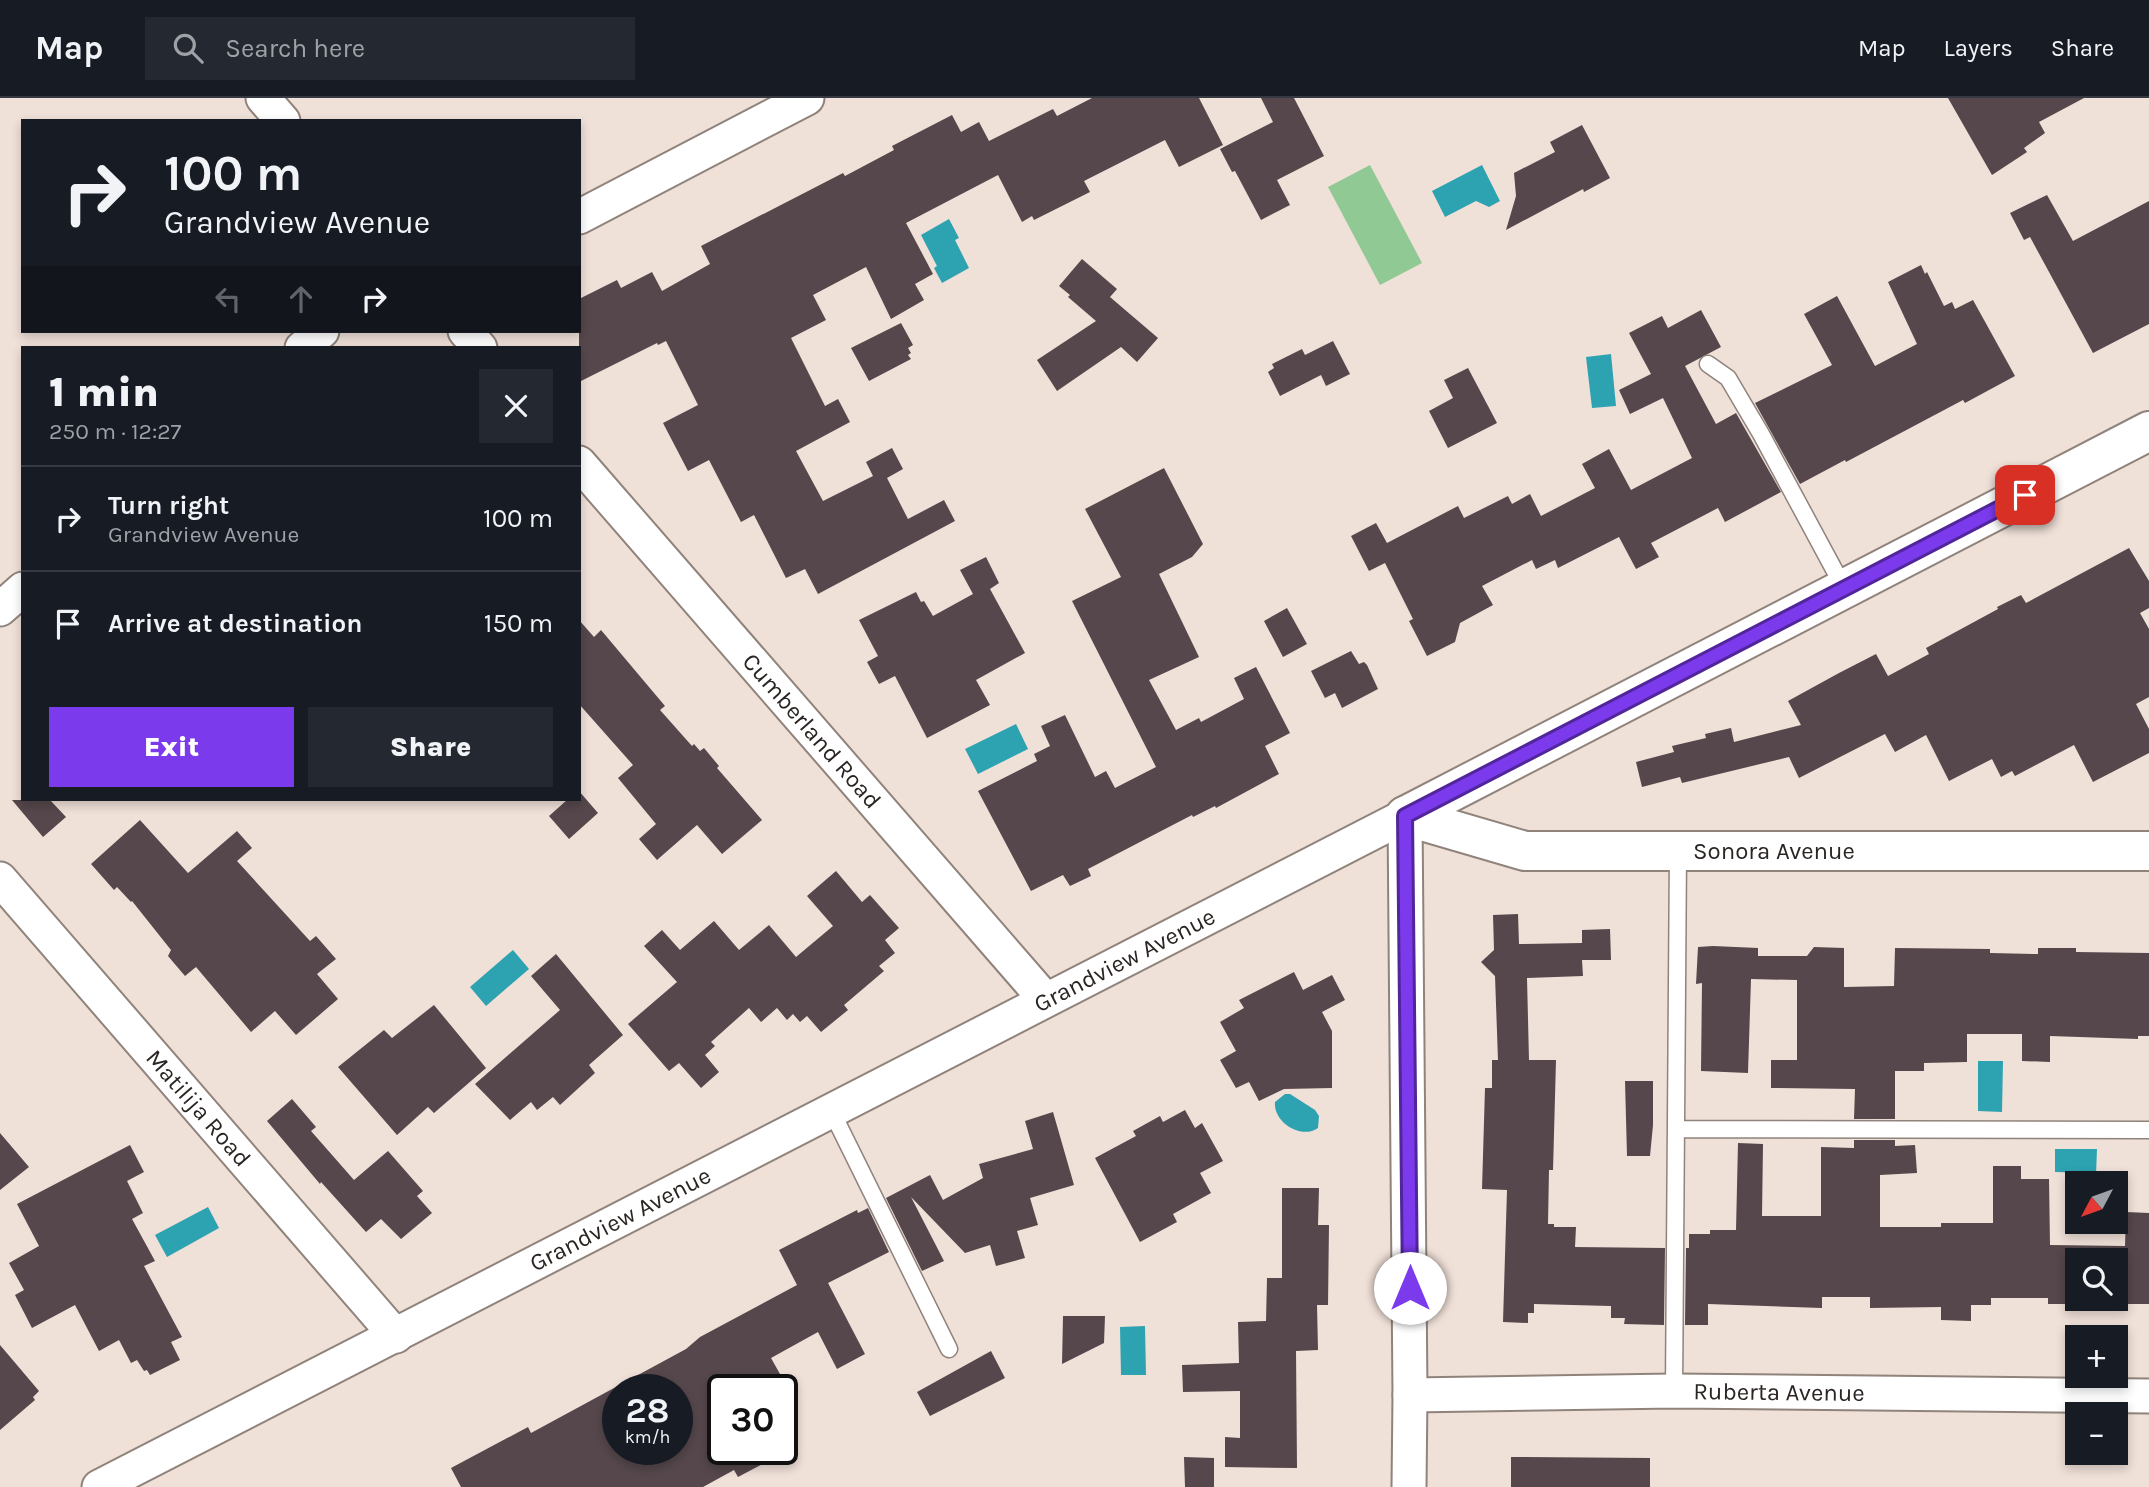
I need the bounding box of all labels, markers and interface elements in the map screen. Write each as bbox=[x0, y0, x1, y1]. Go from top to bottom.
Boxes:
search box bbox=[145, 17, 635, 80]
text: Map bbox=[35, 29, 103, 67]
icon: search bbox=[169, 29, 207, 67]
text: Search here bbox=[225, 33, 365, 64]
text: Map bbox=[1858, 34, 1906, 62]
text: Layers bbox=[1944, 34, 2013, 62]
text: Share bbox=[2051, 34, 2114, 62]
text: 100 m bbox=[164, 145, 302, 202]
icon: right bbox=[49, 147, 140, 238]
text: Grandview Avenue bbox=[164, 204, 430, 241]
icon: left bbox=[209, 280, 247, 318]
icon: ahead bbox=[282, 280, 320, 318]
icon: right bbox=[355, 280, 393, 318]
text: 1 min bbox=[49, 367, 159, 417]
button: close bbox=[479, 369, 553, 443]
text: 250 m · 12:27 bbox=[49, 418, 181, 445]
pin bbox=[1995, 465, 2055, 525]
icon: arrive bbox=[2006, 476, 2044, 514]
text: Turn right bbox=[108, 490, 229, 521]
icon: right bbox=[49, 500, 87, 538]
text: 100 m bbox=[483, 503, 553, 534]
text: Grandview Avenue bbox=[108, 521, 299, 548]
icon: arrive bbox=[49, 605, 87, 643]
text: Arrive at destination bbox=[108, 608, 362, 639]
text: 150 m bbox=[484, 608, 553, 639]
street label: Cumberland Road bbox=[737, 648, 887, 814]
button: Exit bbox=[49, 707, 294, 787]
button: Share bbox=[308, 707, 553, 787]
street label: Sonora Avenue bbox=[1693, 837, 1855, 865]
street label: Grandview Avenue bbox=[1029, 902, 1220, 1018]
street label: Matilija Road bbox=[140, 1044, 257, 1172]
street label: Grandview Avenue bbox=[525, 1161, 715, 1277]
north arrow bbox=[2065, 1171, 2128, 1234]
map controls bbox=[2065, 1171, 2128, 1465]
button: search bbox=[2065, 1248, 2128, 1311]
position arrow bbox=[1373, 1251, 1447, 1325]
button: + bbox=[2065, 1325, 2128, 1388]
speed limit sign: 30 bbox=[707, 1374, 798, 1465]
street label: Ruberta Avenue bbox=[1693, 1377, 1865, 1407]
text: 28 bbox=[626, 1390, 669, 1431]
button: − bbox=[2065, 1402, 2128, 1465]
text: km/h bbox=[625, 1426, 670, 1448]

